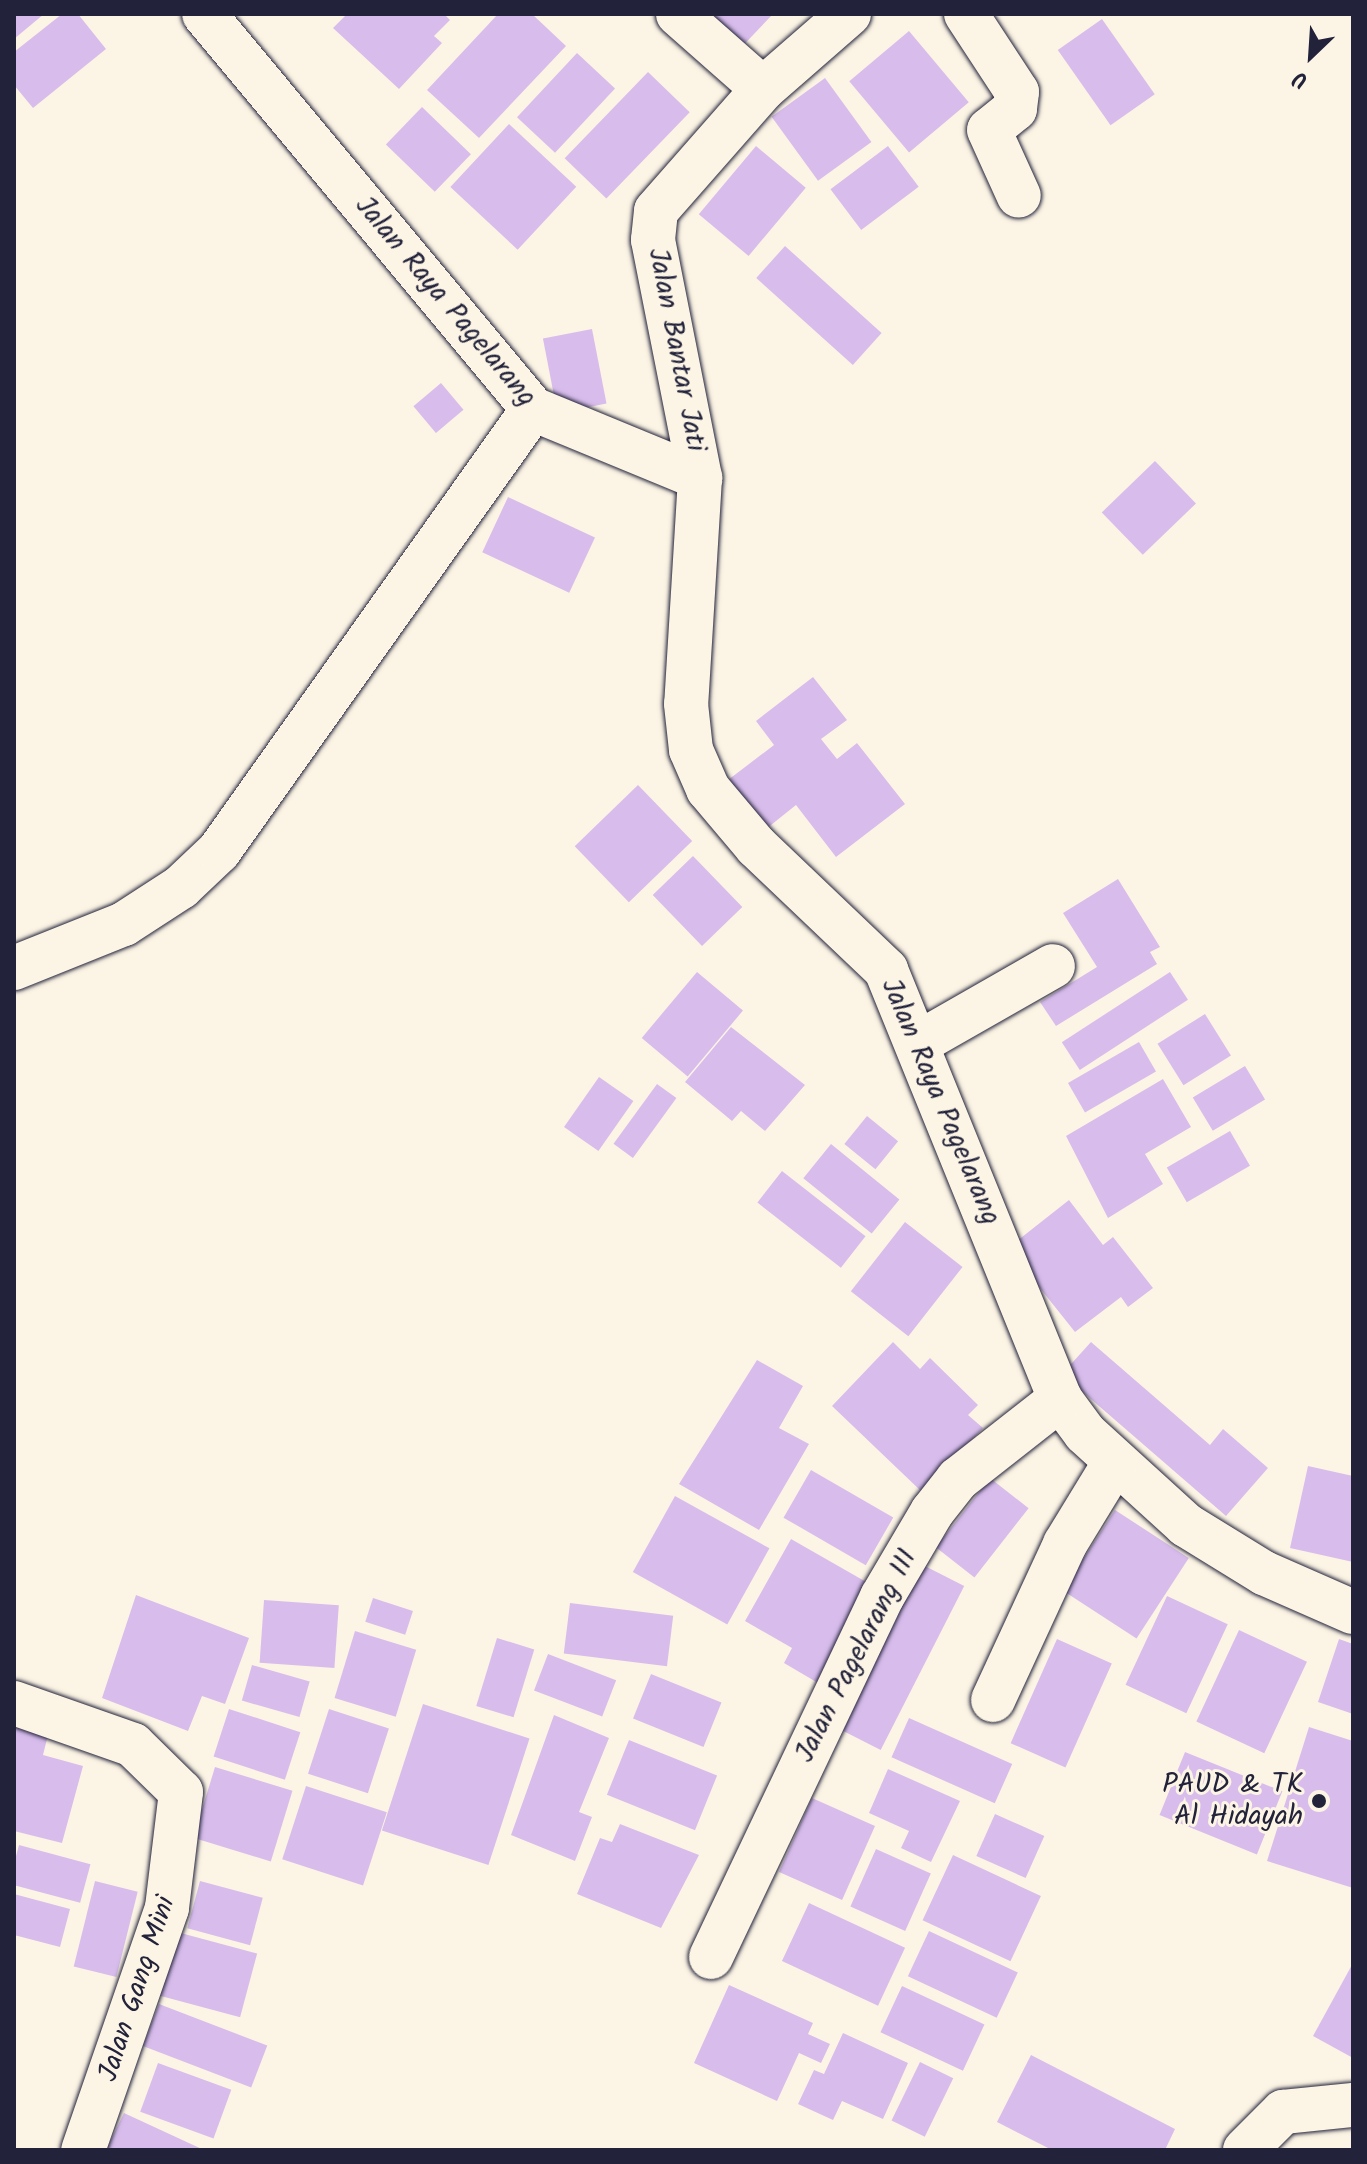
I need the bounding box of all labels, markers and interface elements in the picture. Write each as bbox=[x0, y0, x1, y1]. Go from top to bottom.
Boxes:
north arrow bbox=[1271, 16, 1351, 96]
text: U bbox=[1287, 60, 1314, 97]
street label: Jalan Raya Pagelarang bbox=[347, 190, 543, 414]
street label: Jalan Bantar Jati bbox=[640, 245, 712, 455]
street label: Jalan Raya Pagelarang bbox=[873, 974, 1007, 1230]
street label: Jalan Pagelarang III bbox=[789, 1544, 925, 1768]
place label: PAUD & TK Al Hidayah bbox=[1162, 1768, 1303, 1834]
marker: PAUD & TK Al Hidayah bbox=[1310, 1792, 1328, 1810]
street label: Jalan Gang Mini bbox=[92, 1892, 184, 2086]

